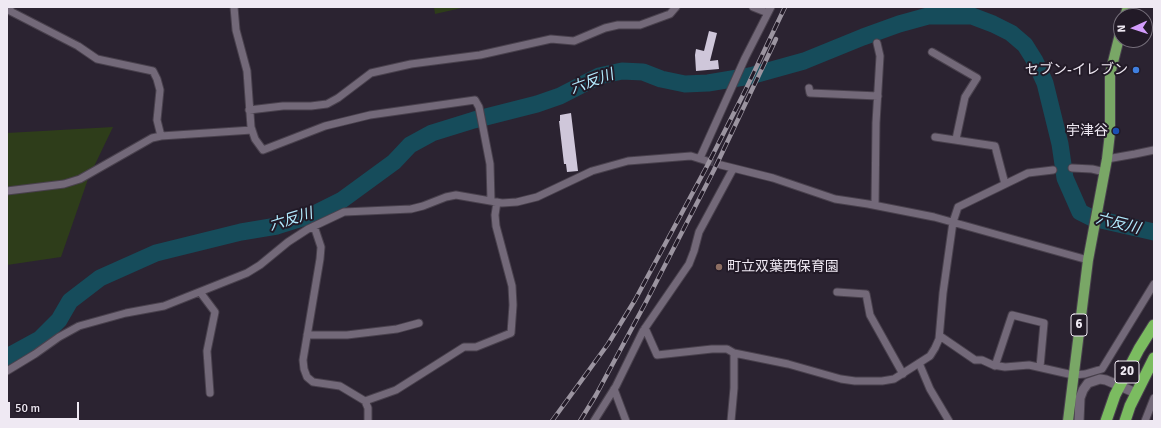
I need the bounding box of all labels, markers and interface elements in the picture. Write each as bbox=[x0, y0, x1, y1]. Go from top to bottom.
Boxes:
north arrow bbox=[1113, 8, 1153, 48]
text: N bbox=[1115, 24, 1128, 33]
place label: セブン-イレブン bbox=[1025, 62, 1128, 78]
marker: セブン-イレブン bbox=[1131, 65, 1141, 75]
water label: 六反川 bbox=[568, 66, 616, 98]
place label: 宇津谷 bbox=[1066, 123, 1108, 139]
marker: 宇津谷 bbox=[1111, 126, 1121, 136]
water label: 六反川 bbox=[267, 205, 315, 235]
water label: 六反川 bbox=[1094, 210, 1142, 238]
place label: 町立双葉西保育園 bbox=[727, 259, 839, 275]
marker: 町立双葉西保育園 bbox=[714, 262, 724, 272]
road number: 6 bbox=[1071, 314, 1087, 336]
road number: 20 bbox=[1115, 361, 1139, 383]
scale bar bbox=[10, 394, 81, 420]
text: 50 m bbox=[15, 401, 40, 416]

